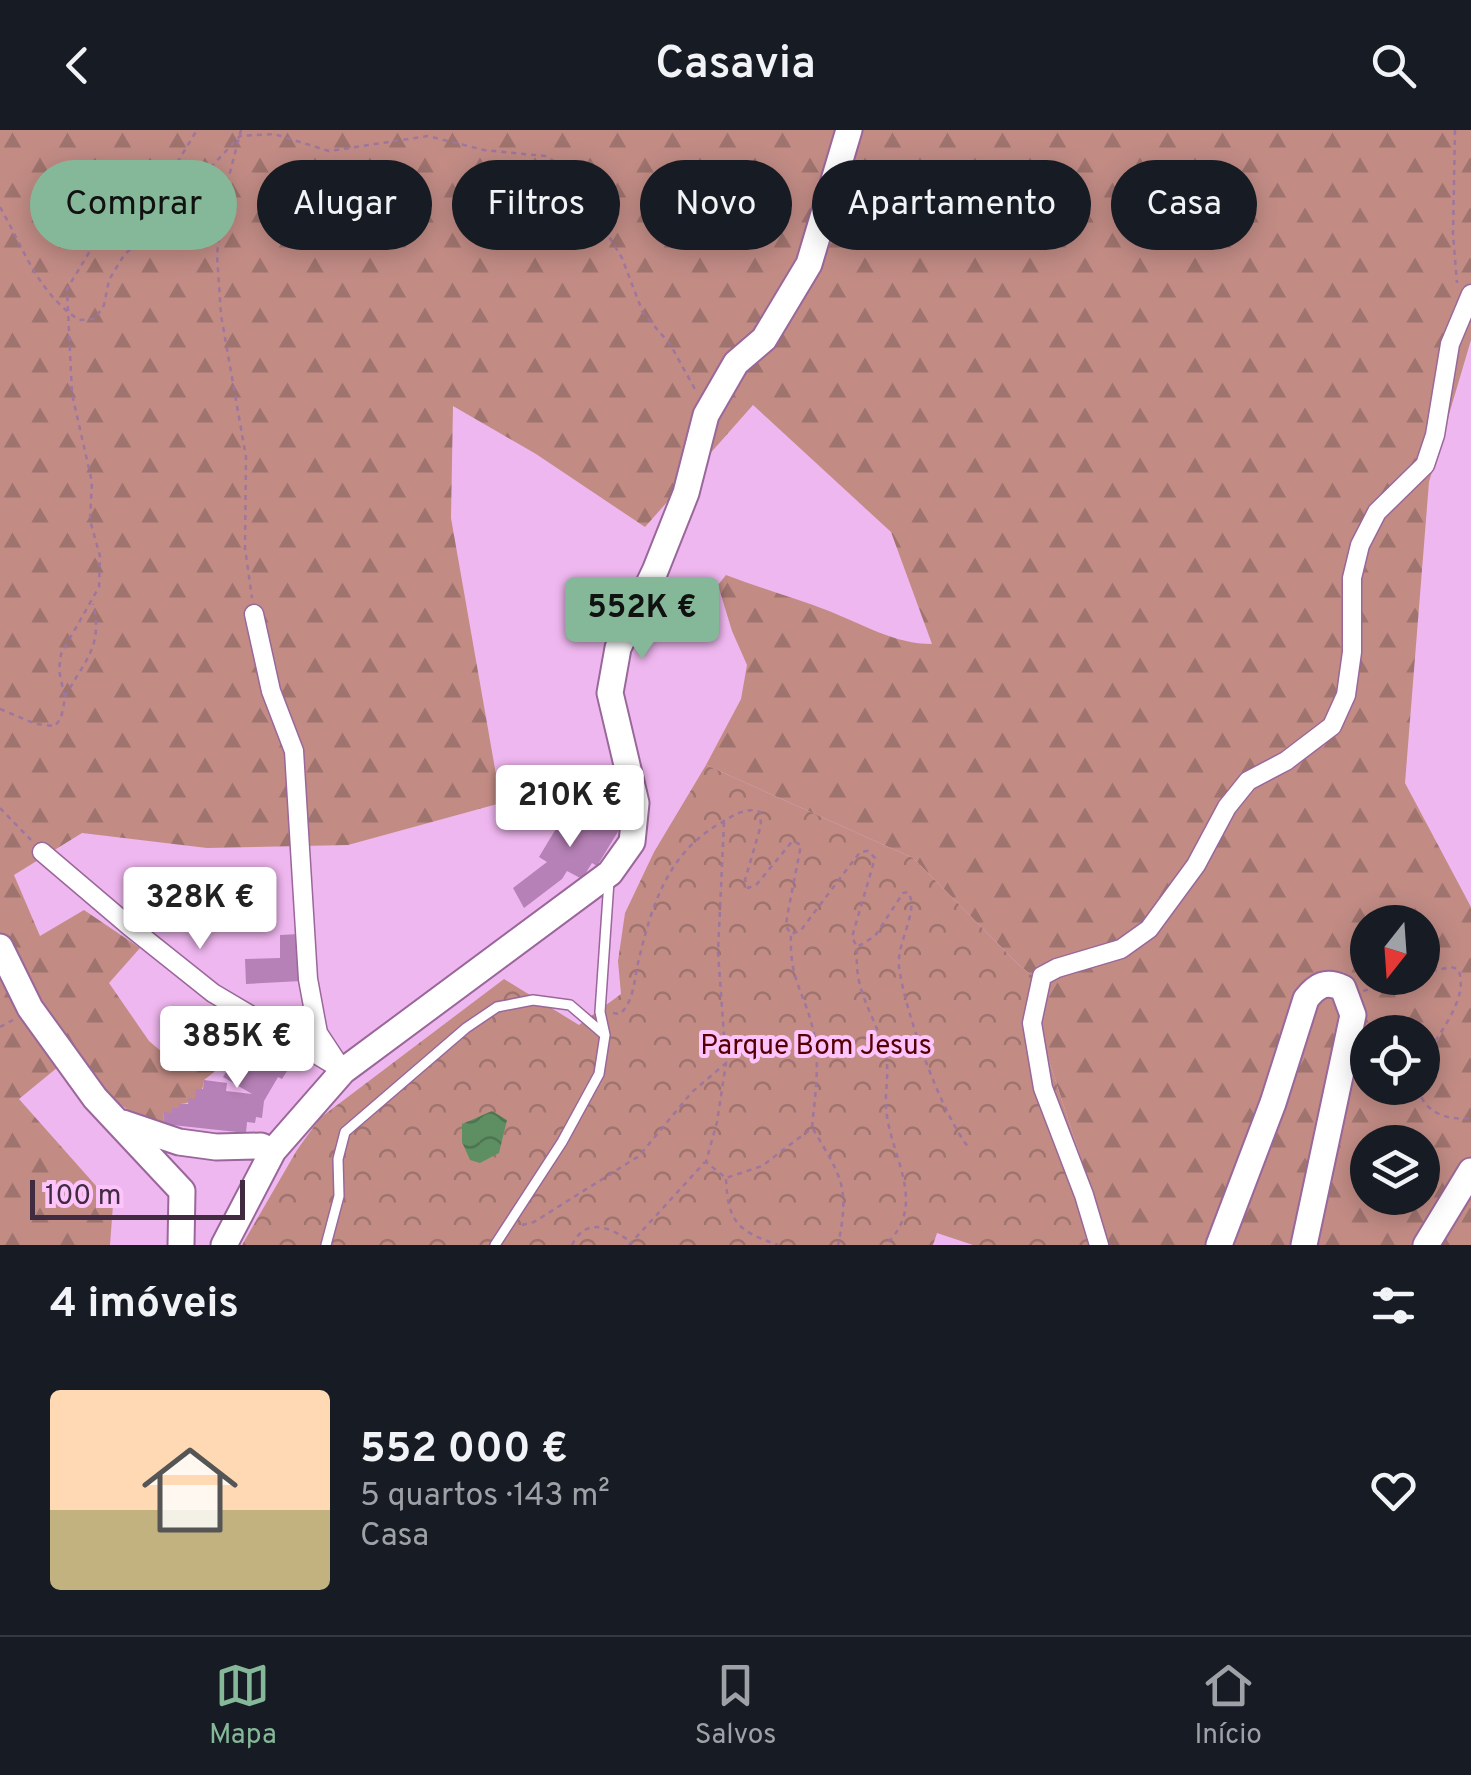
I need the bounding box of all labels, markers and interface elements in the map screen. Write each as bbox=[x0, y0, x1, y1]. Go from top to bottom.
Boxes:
text: Casavia bbox=[655, 37, 816, 94]
icon: back bbox=[50, 38, 105, 93]
icon: search bbox=[1366, 38, 1421, 93]
chip: Comprar bbox=[30, 160, 237, 250]
chip: Alugar bbox=[257, 160, 432, 250]
chip: Filtros bbox=[452, 160, 620, 250]
chip: Novo bbox=[640, 160, 792, 250]
chip: Apartamento bbox=[812, 160, 1091, 250]
chip: Casa bbox=[1111, 160, 1257, 250]
pin: 552K € bbox=[561, 577, 723, 662]
text: 552K € bbox=[587, 589, 697, 629]
pin: 210K € bbox=[489, 765, 651, 850]
text: 210K € bbox=[518, 777, 622, 817]
pin: 328K € bbox=[119, 867, 281, 952]
text: 328K € bbox=[145, 879, 255, 919]
north arrow bbox=[1350, 905, 1440, 995]
map controls bbox=[1350, 905, 1440, 1215]
pin: 385K € bbox=[156, 1006, 318, 1091]
button: locate bbox=[1350, 1015, 1440, 1105]
text: 385K € bbox=[182, 1018, 292, 1058]
park label: Parque Bom Jesus bbox=[700, 1029, 932, 1065]
button: layers bbox=[1350, 1125, 1440, 1215]
scale bar bbox=[30, 1175, 245, 1220]
text: 100 m bbox=[45, 1179, 121, 1215]
icon: filters bbox=[1366, 1278, 1421, 1333]
text: 4 imóveis bbox=[50, 1279, 239, 1332]
text: 552 000 € bbox=[360, 1424, 568, 1477]
icon: home bbox=[130, 1430, 250, 1550]
icon: heart bbox=[1366, 1463, 1421, 1518]
text: 5 quartos · 143 m² bbox=[360, 1477, 610, 1517]
text: Casa bbox=[360, 1517, 429, 1557]
tab: Mapa bbox=[209, 1658, 277, 1754]
tab: Salvos bbox=[695, 1658, 776, 1754]
tab: Início bbox=[1194, 1658, 1262, 1754]

